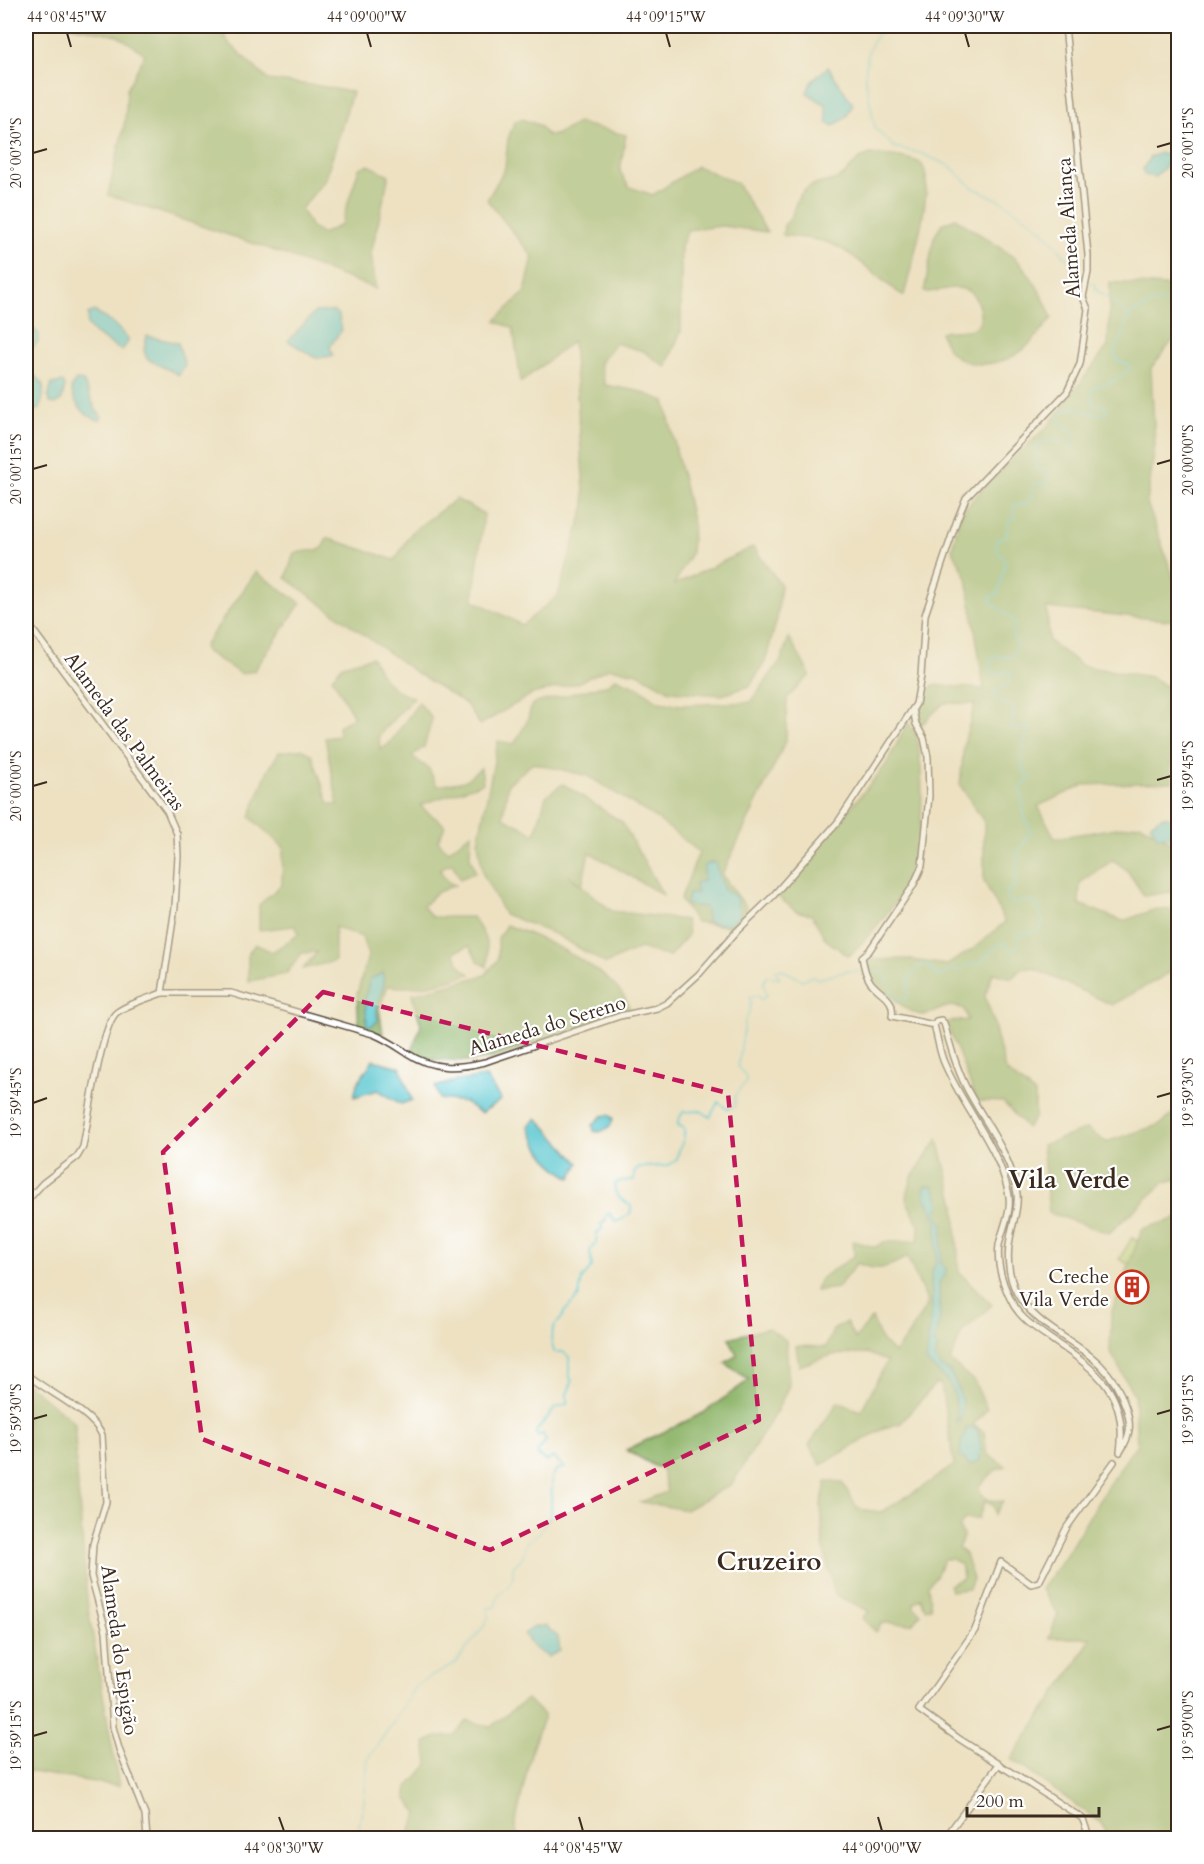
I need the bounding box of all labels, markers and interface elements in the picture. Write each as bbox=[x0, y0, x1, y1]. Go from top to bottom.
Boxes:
text: 44°08'45"W bbox=[27, 7, 107, 27]
text: 44°09'00"W bbox=[327, 7, 407, 27]
text: 44°09'15"W bbox=[626, 7, 706, 27]
text: 44°09'30"W bbox=[925, 7, 1005, 27]
text: 20°00'15"S bbox=[1178, 108, 1198, 178]
text: 20°00'30"S bbox=[6, 118, 26, 188]
street label: Alameda Aliança bbox=[1050, 156, 1087, 299]
text: 20°00'00"S bbox=[1178, 425, 1198, 495]
text: 20°00'15"S bbox=[6, 434, 26, 504]
street label: Alameda das Palmeiras bbox=[58, 647, 191, 816]
text: 19°59'45"S bbox=[1178, 741, 1198, 811]
text: 20°00'00"S bbox=[6, 751, 26, 821]
street label: Alameda do Sereno bbox=[465, 989, 629, 1062]
text: 19°59'30"S bbox=[1178, 1058, 1198, 1128]
text: 19°59'45"S bbox=[6, 1068, 26, 1138]
district label: Vila Verde bbox=[1008, 1162, 1130, 1197]
place label: Creche Vila Verde bbox=[1019, 1263, 1109, 1313]
building icon: Creche Vila Verde bbox=[1114, 1269, 1150, 1305]
text: 19°59'15"S bbox=[1178, 1375, 1198, 1445]
text: 19°59'30"S bbox=[6, 1384, 26, 1454]
district label: Cruzeiro bbox=[716, 1544, 822, 1579]
street label: Alameda do Espigão bbox=[94, 1563, 145, 1737]
text: 19°59'00"S bbox=[1178, 1691, 1198, 1761]
text: 19°59'15"S bbox=[6, 1701, 26, 1771]
scale bar bbox=[967, 1780, 1099, 1818]
text: 200 m bbox=[976, 1789, 1024, 1814]
text: 44°08'30"W bbox=[244, 1838, 324, 1858]
text: 44°08'45"W bbox=[543, 1838, 623, 1858]
text: 44°09'00"W bbox=[842, 1838, 922, 1858]

